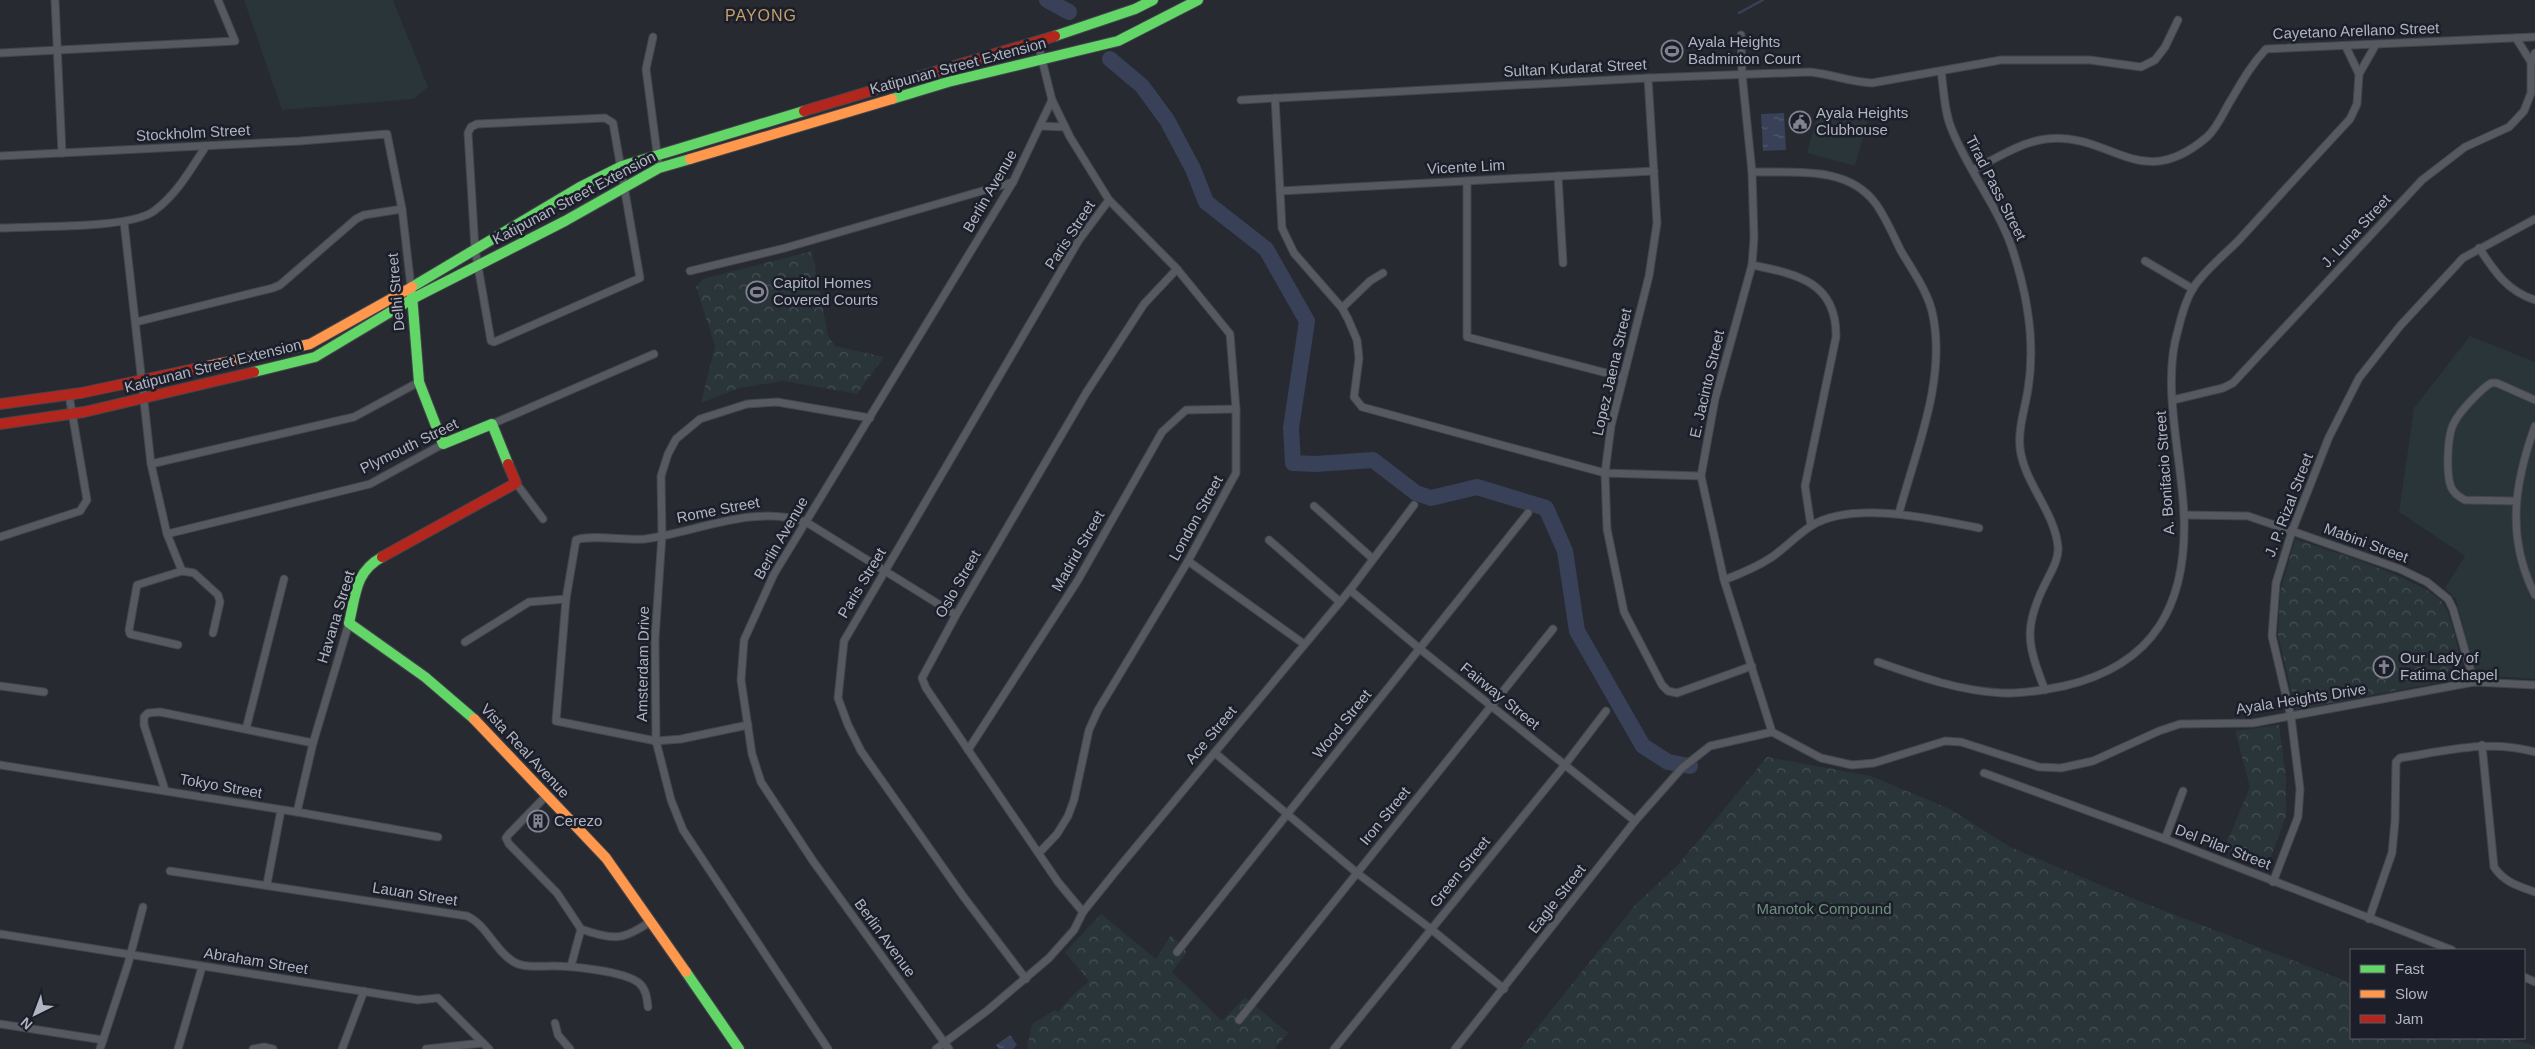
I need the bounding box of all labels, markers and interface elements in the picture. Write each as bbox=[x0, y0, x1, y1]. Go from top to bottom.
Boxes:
district label: PAYONG bbox=[725, 7, 797, 24]
street label: Cayetano Arellano Street bbox=[2272, 19, 2440, 42]
place label: Ayala Heights Badminton Court bbox=[1688, 33, 1801, 67]
street label: Katipunan Street Extension bbox=[868, 34, 1048, 97]
sports icon: Ayala Heights Badminton Court bbox=[1660, 39, 1684, 63]
street label: Sultan Kudarat Street bbox=[1503, 55, 1648, 80]
place label: Ayala Heights Clubhouse bbox=[1816, 104, 1908, 138]
public building icon: Ayala Heights Clubhouse bbox=[1788, 110, 1812, 134]
street label: Stockholm Street bbox=[135, 121, 251, 144]
street label: Tirad Pass Street bbox=[1963, 133, 2031, 244]
street label: Katipunan Street Extension bbox=[490, 147, 658, 248]
street label: Berlin Avenue bbox=[959, 147, 1020, 235]
street label: Vicente Lim bbox=[1427, 156, 1505, 177]
street label: J. Luna Street bbox=[2318, 190, 2394, 271]
street label: Paris Street bbox=[1041, 197, 1098, 272]
street label: Delhi Street bbox=[384, 251, 407, 332]
place label: Capitol Homes Covered Courts bbox=[773, 274, 878, 308]
sports icon: Capitol Homes Covered Courts bbox=[745, 280, 769, 304]
street label: Lopez Jaena Street bbox=[1589, 306, 1635, 437]
street label: E. Jacinto Street bbox=[1686, 328, 1727, 439]
street label: Katipunan Street Extension bbox=[123, 335, 303, 396]
street label: A. Bonifacio Street bbox=[2152, 410, 2177, 536]
street label: Plymouth Street bbox=[357, 414, 461, 477]
street label: J. P. Rizal Street bbox=[2261, 450, 2316, 559]
street label: London Street bbox=[1165, 472, 1226, 563]
street label: Rome Street bbox=[675, 493, 762, 526]
street label: Berlin Avenue bbox=[750, 494, 811, 582]
street label: Madrid Street bbox=[1048, 507, 1108, 594]
street label: Mabini Street bbox=[2322, 519, 2411, 566]
street label: Paris Street bbox=[834, 544, 889, 621]
street label: Oslo Street bbox=[931, 546, 984, 620]
street label: Havana Street bbox=[313, 568, 358, 665]
street label: Amsterdam Drive bbox=[633, 606, 652, 722]
place label: Our Lady of Fatima Chapel bbox=[2400, 649, 2498, 683]
church icon: Our Lady of Fatima Chapel bbox=[2372, 655, 2396, 679]
street label: Fairway Street bbox=[1457, 659, 1544, 733]
street label: Ayala Heights Drive bbox=[2235, 680, 2367, 717]
street label: Wood Street bbox=[1309, 685, 1375, 761]
street label: Vista Real Avenue bbox=[478, 700, 573, 801]
street label: Ace Street bbox=[1182, 702, 1240, 767]
street label: Tokyo Street bbox=[179, 770, 264, 801]
street label: Iron Street bbox=[1356, 782, 1414, 848]
building icon: Cerezo bbox=[526, 809, 550, 833]
place label: Cerezo bbox=[554, 812, 602, 829]
street label: Del Pilar Street bbox=[2173, 821, 2274, 873]
street label: Green Street bbox=[1426, 832, 1494, 910]
street label: Eagle Street bbox=[1524, 860, 1589, 936]
street label: Lauan Street bbox=[371, 878, 460, 909]
street label: Berlin Avenue bbox=[851, 895, 919, 980]
park label: Manotok Compound bbox=[1756, 900, 1892, 917]
street label: Abraham Street bbox=[203, 944, 310, 977]
legend bbox=[2350, 949, 2525, 1039]
text: Fast bbox=[2395, 960, 2425, 977]
text: Slow bbox=[2395, 985, 2428, 1002]
north arrow bbox=[10, 989, 60, 1039]
text: Jam bbox=[2395, 1010, 2423, 1027]
text: N bbox=[17, 1014, 35, 1033]

